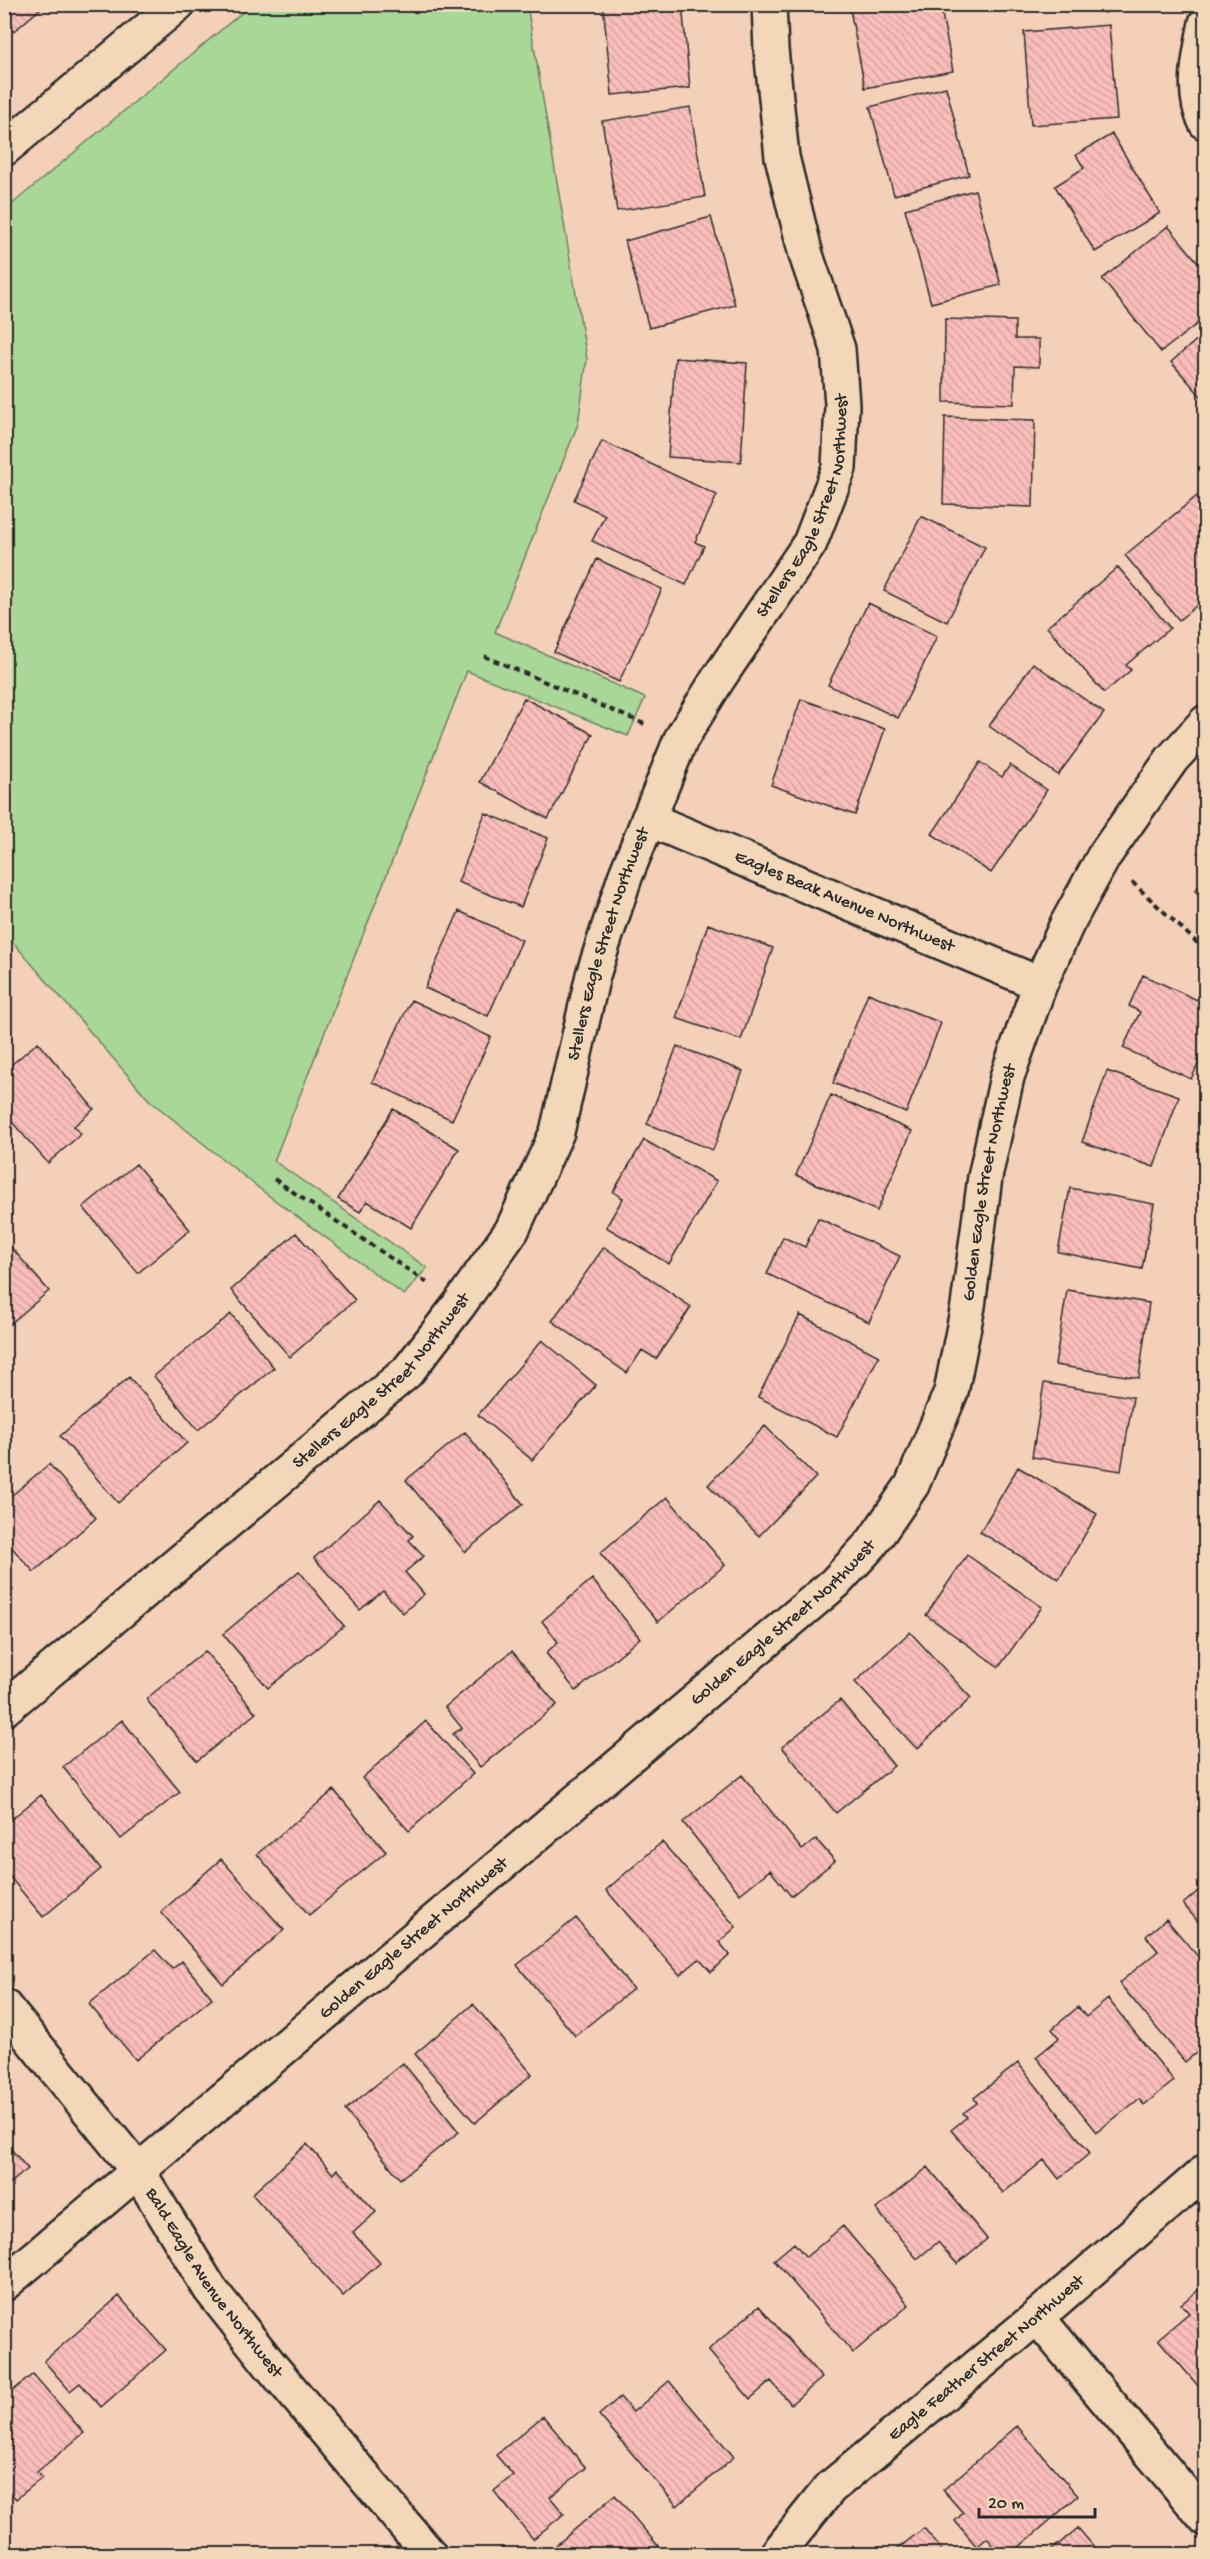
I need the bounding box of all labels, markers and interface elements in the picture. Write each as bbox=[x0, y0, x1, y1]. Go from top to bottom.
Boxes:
street label: Stellers Eagle Street Northwest bbox=[752, 391, 853, 622]
street label: Stellers Eagle Street Northwest bbox=[563, 823, 655, 1062]
street label: Eagles Beak Avenue Northwest bbox=[731, 846, 959, 958]
street label: Golden Eagle Street Northwest bbox=[958, 1060, 1022, 1302]
street label: Stellers Eagle Street Northwest bbox=[289, 1288, 476, 1473]
street label: Golden Eagle Street Northwest bbox=[687, 1534, 881, 1711]
street label: Golden Eagle Street Northwest bbox=[315, 1852, 514, 2024]
street label: Bald Eagle Avenue Northwest bbox=[140, 2183, 288, 2384]
street label: Eagle Feather Street Northwest bbox=[884, 2269, 1090, 2446]
scale bar bbox=[979, 2481, 1094, 2519]
text: 20 m bbox=[988, 2494, 1024, 2515]

